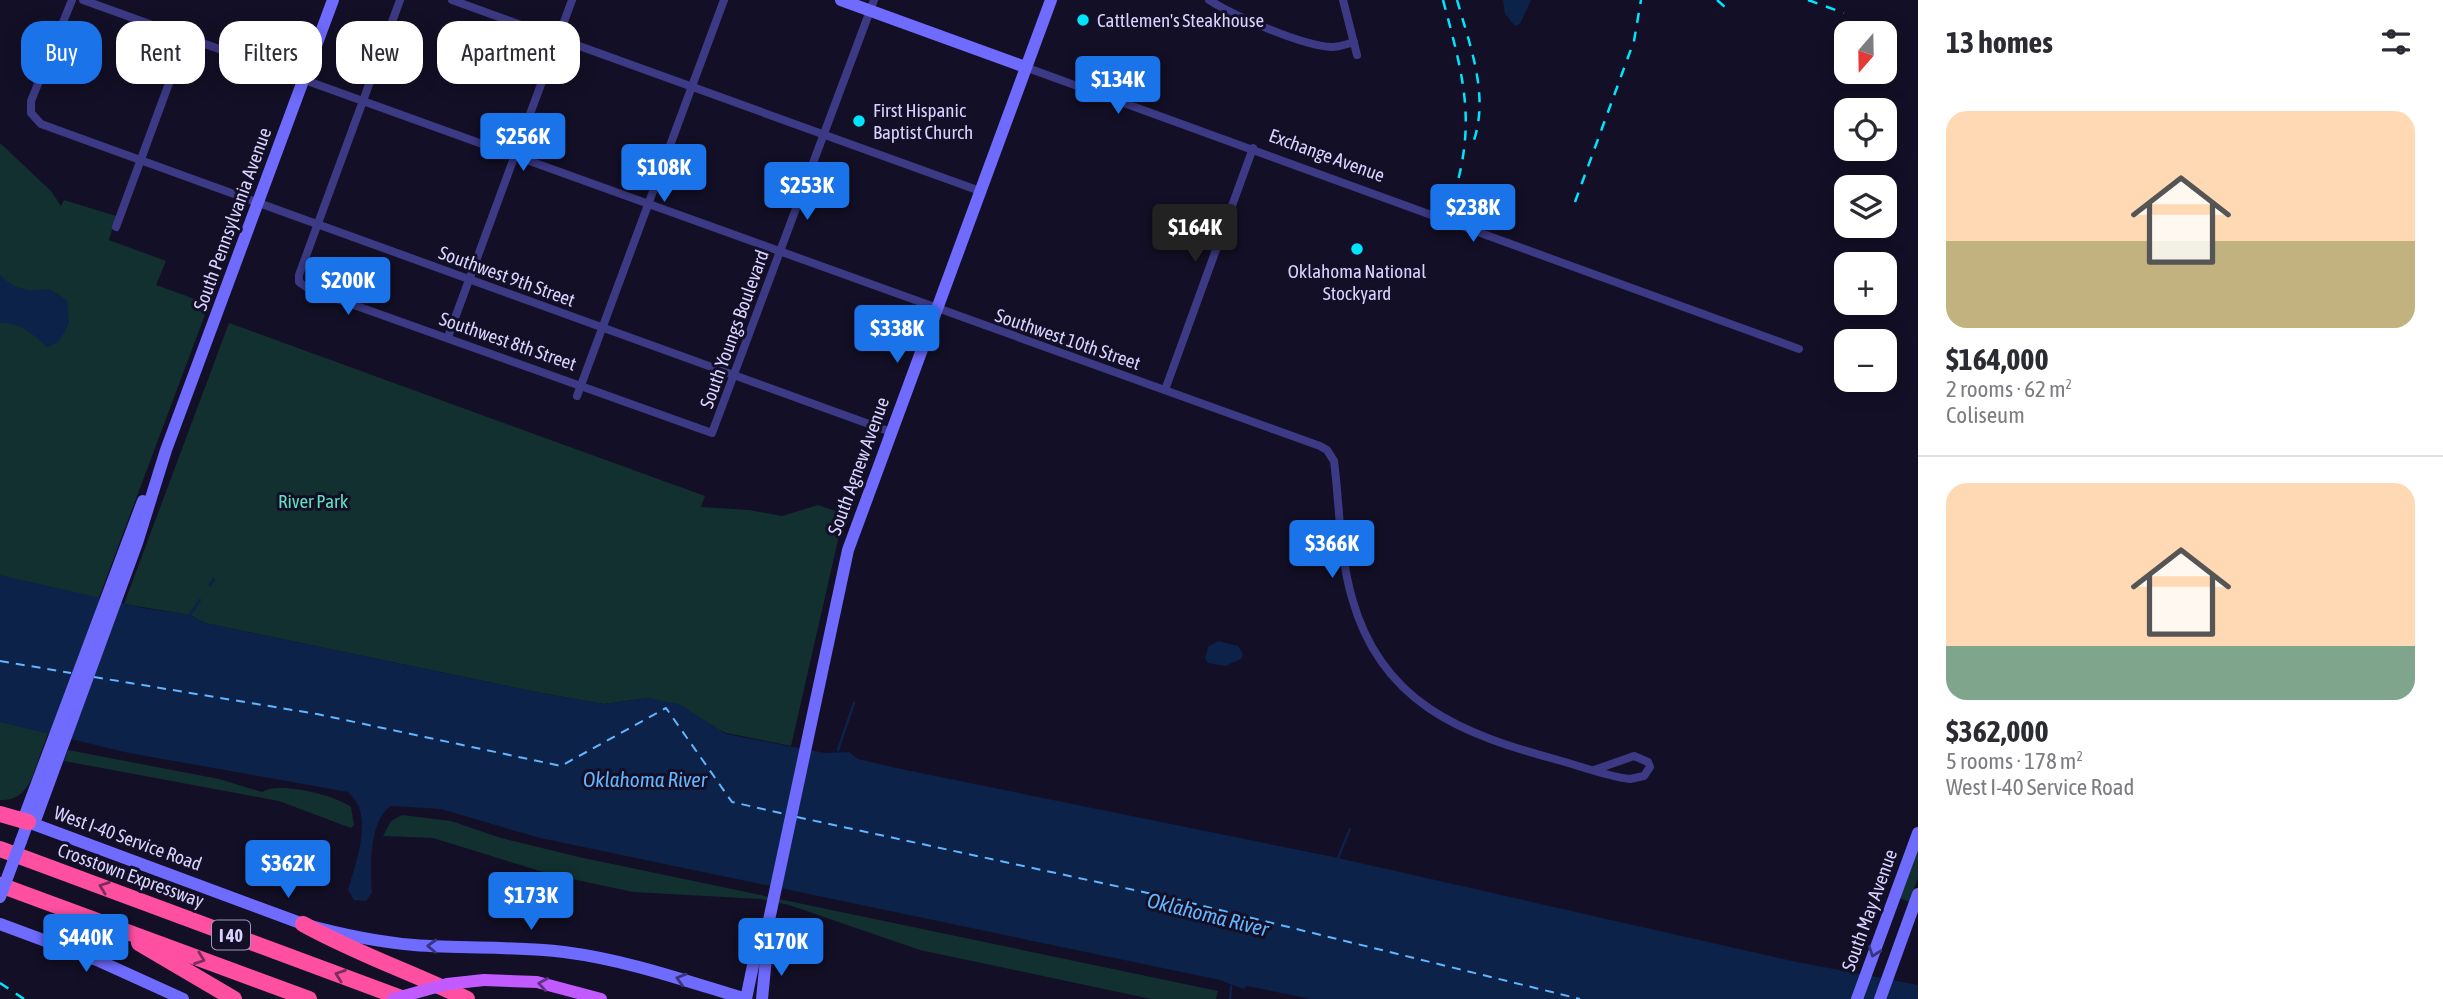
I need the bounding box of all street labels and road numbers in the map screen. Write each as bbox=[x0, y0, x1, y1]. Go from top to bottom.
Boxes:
street label: Exchange Avenue bbox=[1266, 124, 1388, 186]
street label: South Pennsylvania Avenue bbox=[189, 125, 275, 313]
street label: Southwest 9th Street bbox=[436, 241, 578, 311]
street label: South Youngs Boulevard bbox=[695, 247, 773, 411]
street label: Southwest 10th Street bbox=[992, 304, 1144, 374]
street label: Southwest 8th Street bbox=[437, 307, 579, 375]
street label: South Agnew Avenue bbox=[823, 394, 893, 538]
street label: West I-40 Service Road bbox=[51, 801, 205, 875]
street label: Crosstown Expressway bbox=[55, 838, 207, 912]
street label: South May Avenue bbox=[1837, 846, 1901, 974]
road number: I 40 bbox=[212, 920, 250, 950]

